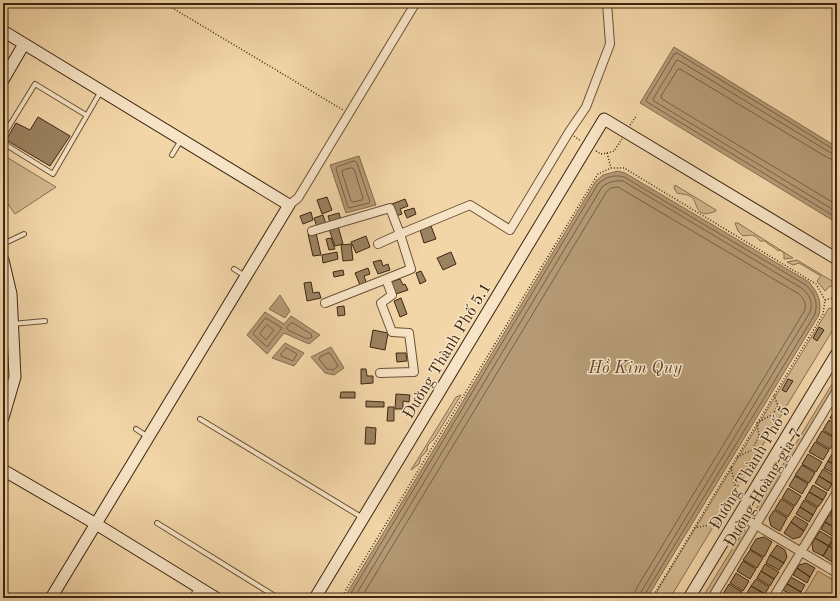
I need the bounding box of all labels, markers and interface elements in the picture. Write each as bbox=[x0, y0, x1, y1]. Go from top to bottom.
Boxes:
street label: Đường Thành Phố 5.1 bbox=[399, 279, 495, 422]
water label: Hồ Kim Quy bbox=[587, 358, 682, 377]
street label: Đường Thành Phố 5 bbox=[706, 402, 794, 533]
street label: Đường Hoàng gia 7 bbox=[722, 426, 805, 550]

